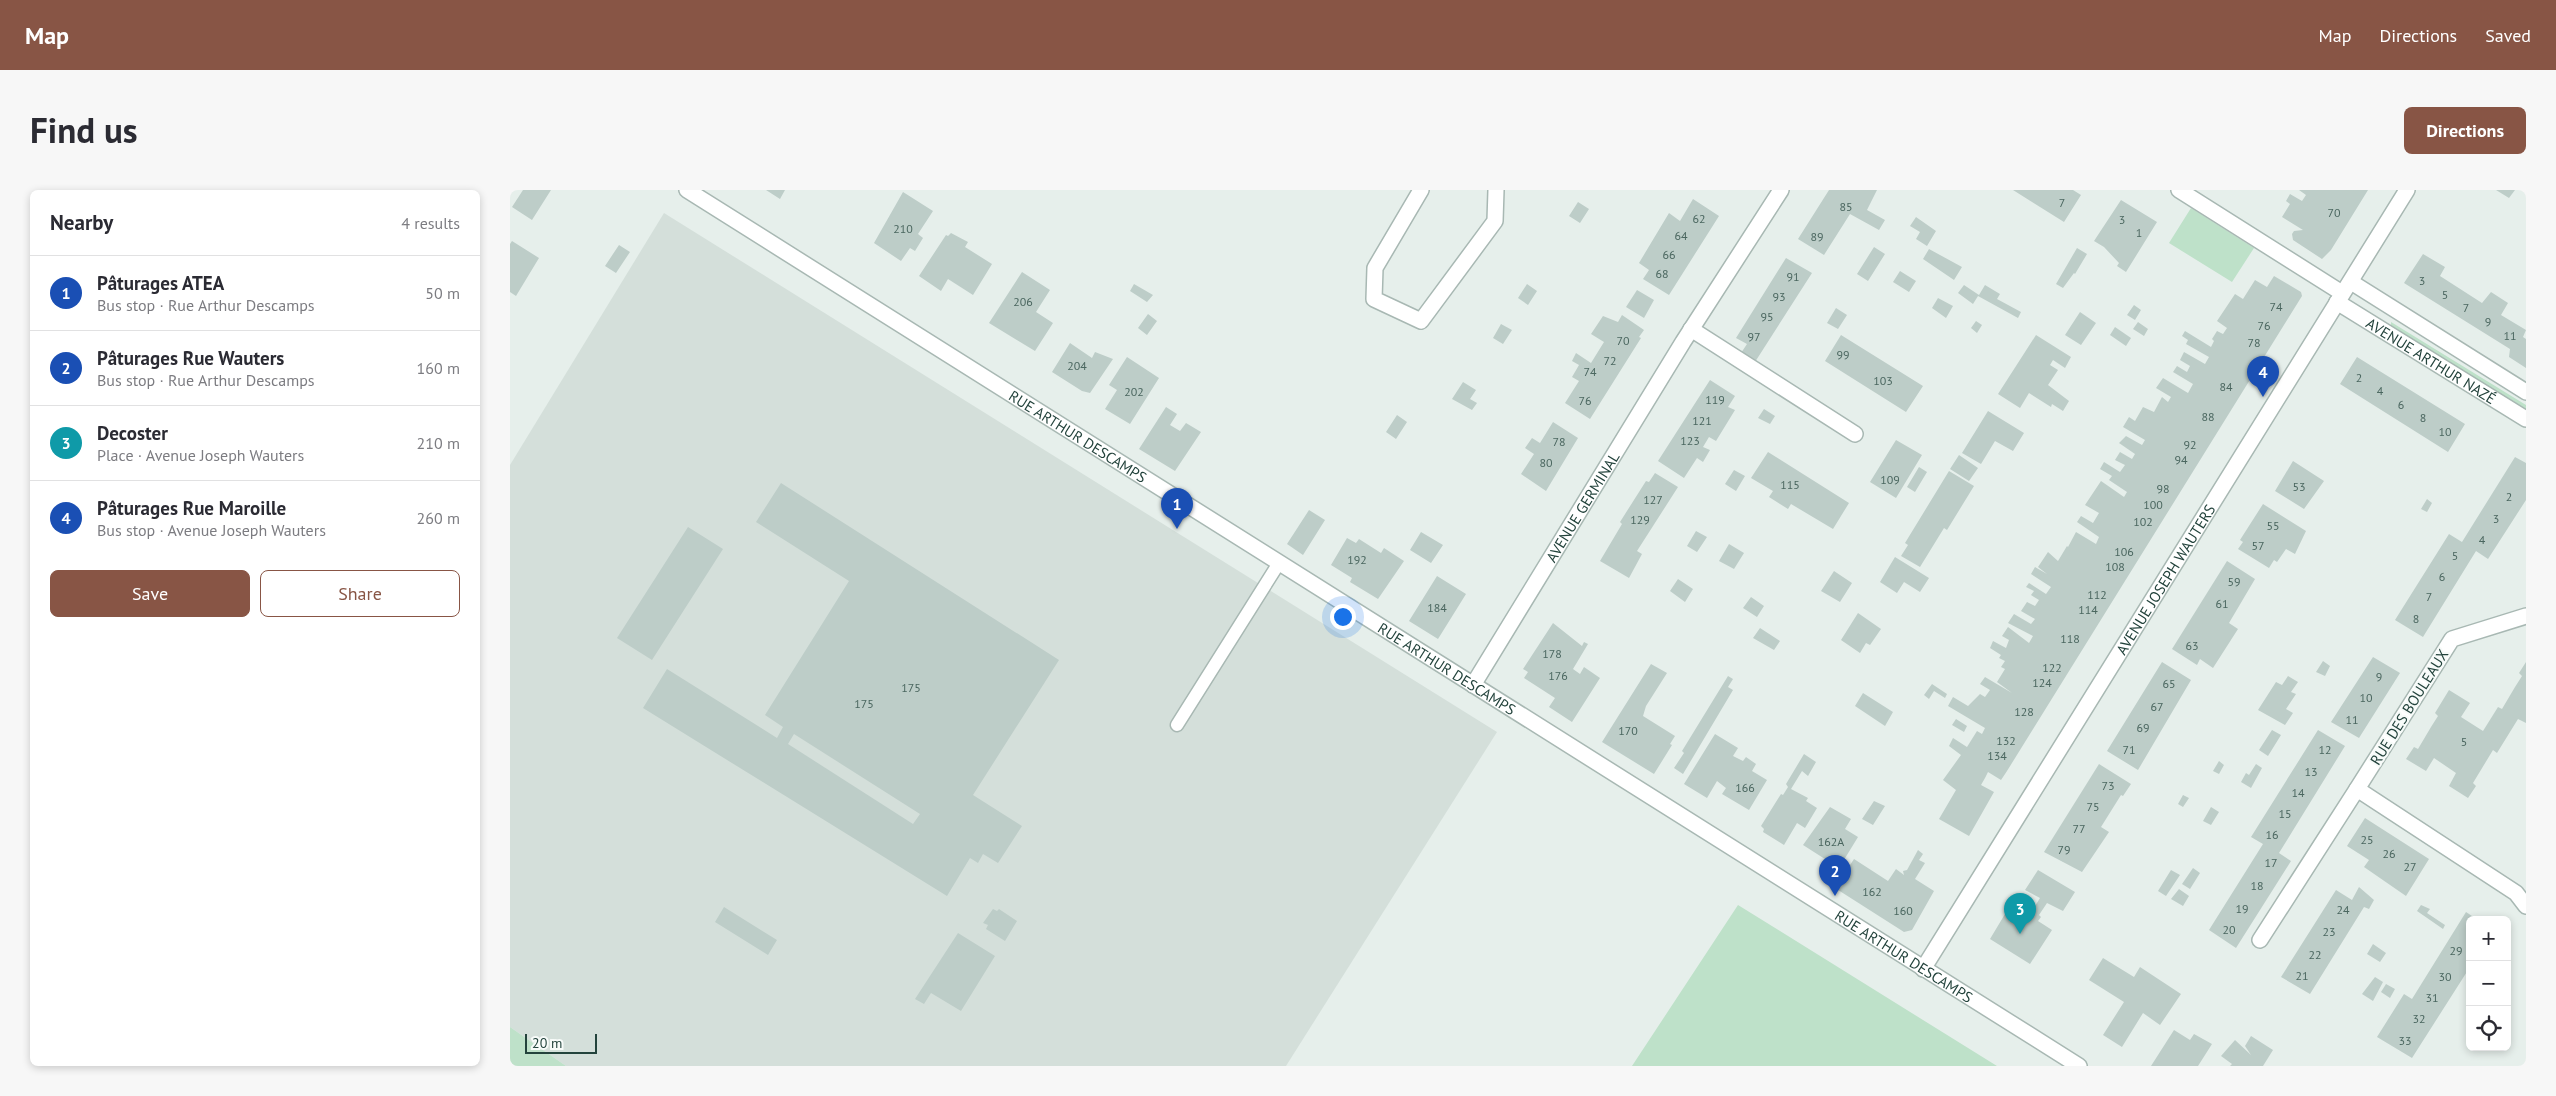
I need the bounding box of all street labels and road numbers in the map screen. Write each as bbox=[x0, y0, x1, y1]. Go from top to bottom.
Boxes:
street label: AVENUE ARTHUR NAZÉ bbox=[2363, 313, 2500, 408]
street label: RUE ARTHUR DESCAMPS bbox=[1006, 386, 1150, 487]
street label: AVENUE GERMINAL bbox=[1541, 448, 1623, 565]
street label: AVENUE JOSEPH WAUTERS bbox=[2111, 500, 2219, 658]
street label: RUE ARTHUR DESCAMPS bbox=[1375, 618, 1520, 719]
street label: RUE DES BOULEAUX bbox=[2366, 646, 2452, 768]
street label: RUE ARTHUR DESCAMPS bbox=[1832, 905, 1977, 1006]

